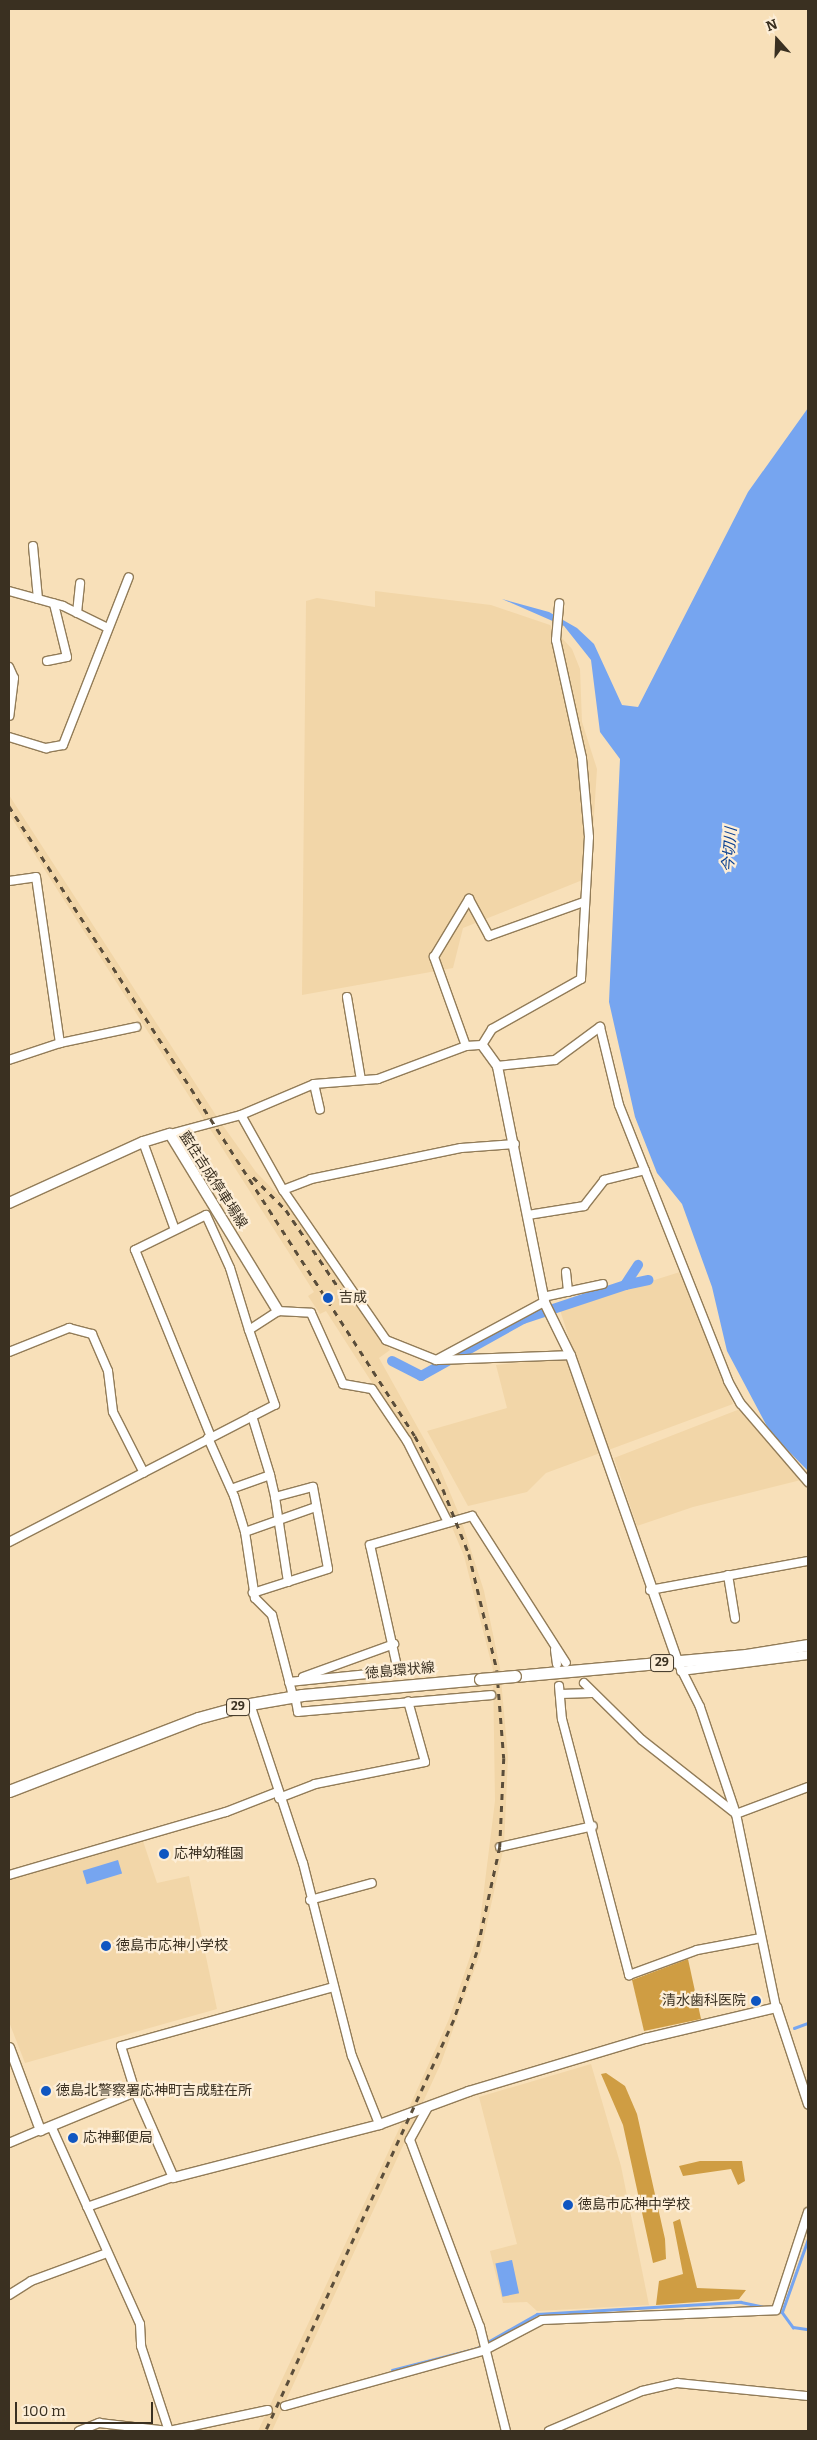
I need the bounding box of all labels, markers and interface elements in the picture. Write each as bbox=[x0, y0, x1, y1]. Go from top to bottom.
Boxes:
north arrow bbox=[752, 15, 802, 65]
text: N bbox=[764, 16, 780, 35]
water label: 今切川 bbox=[719, 827, 741, 873]
street label: 藍住吉成停車場線 bbox=[175, 1128, 251, 1232]
place label: 吉成 bbox=[339, 1290, 367, 1306]
marker: 吉成 bbox=[321, 1291, 335, 1305]
road number: 29 bbox=[650, 1654, 674, 1672]
street label: 徳島環状線 bbox=[364, 1660, 436, 1682]
road number: 29 bbox=[226, 1698, 250, 1716]
place label: 応神幼稚園 bbox=[174, 1846, 244, 1862]
marker: 応神幼稚園 bbox=[158, 1848, 170, 1860]
place label: 徳島市応神小学校 bbox=[116, 1938, 228, 1954]
marker: 徳島市応神小学校 bbox=[100, 1940, 112, 1952]
place label: 清水歯科医院 bbox=[662, 1993, 746, 2009]
marker: 清水歯科医院 bbox=[750, 1995, 762, 2007]
place label: 徳島北警察署応神町吉成駐在所 bbox=[56, 2083, 252, 2099]
marker: 徳島北警察署応神町吉成駐在所 bbox=[40, 2085, 52, 2097]
place label: 応神郵便局 bbox=[83, 2130, 153, 2146]
marker: 応神郵便局 bbox=[67, 2132, 79, 2144]
place label: 徳島市応神中学校 bbox=[578, 2197, 690, 2213]
marker: 徳島市応神中学校 bbox=[562, 2199, 574, 2211]
scale bar bbox=[18, 2392, 155, 2424]
text: 100 m bbox=[23, 2402, 66, 2420]

